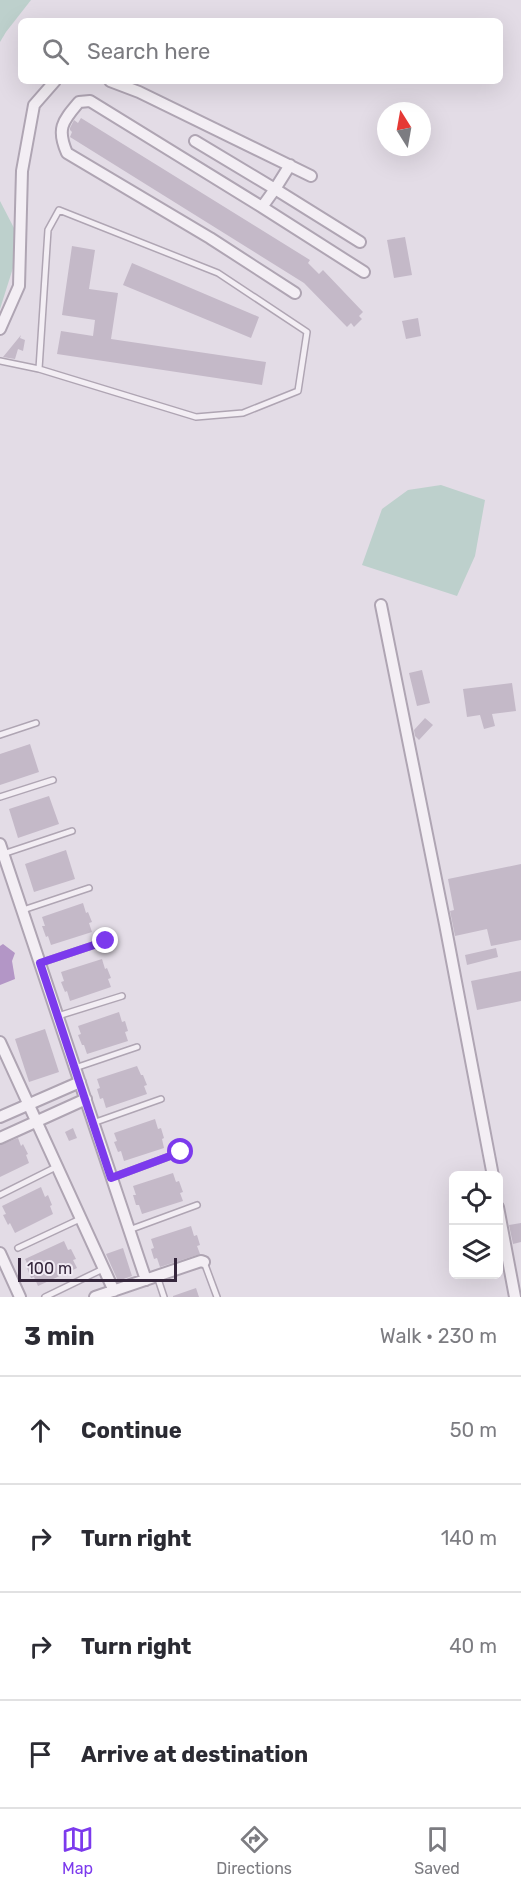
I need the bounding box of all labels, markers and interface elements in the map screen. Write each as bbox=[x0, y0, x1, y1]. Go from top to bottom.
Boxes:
search box bbox=[18, 18, 503, 84]
icon: search bbox=[39, 35, 72, 68]
text: Search here bbox=[87, 38, 210, 65]
north arrow bbox=[377, 102, 431, 156]
route end bbox=[92, 927, 118, 953]
route start bbox=[167, 1138, 193, 1164]
map controls bbox=[449, 1171, 503, 1279]
button: locate bbox=[449, 1171, 503, 1225]
button: layers bbox=[449, 1225, 503, 1279]
scale bar bbox=[18, 1255, 177, 1282]
text: 100 m bbox=[27, 1259, 72, 1278]
text: 3 min bbox=[24, 1321, 95, 1352]
text: Walk · 230 m bbox=[380, 1324, 497, 1348]
icon: ahead bbox=[24, 1414, 57, 1447]
text: Continue bbox=[81, 1417, 182, 1444]
text: 50 m bbox=[450, 1418, 497, 1442]
icon: right bbox=[24, 1522, 57, 1555]
text: Turn right bbox=[81, 1525, 191, 1552]
text: 140 m bbox=[441, 1526, 497, 1550]
icon: right bbox=[24, 1630, 57, 1663]
text: Turn right bbox=[81, 1633, 191, 1660]
text: 40 m bbox=[449, 1634, 497, 1658]
icon: arrive bbox=[24, 1738, 57, 1771]
text: Arrive at destination bbox=[81, 1741, 308, 1768]
tab: Map bbox=[61, 1823, 94, 1878]
tab: Directions bbox=[216, 1823, 292, 1878]
tab: Saved bbox=[414, 1823, 460, 1878]

